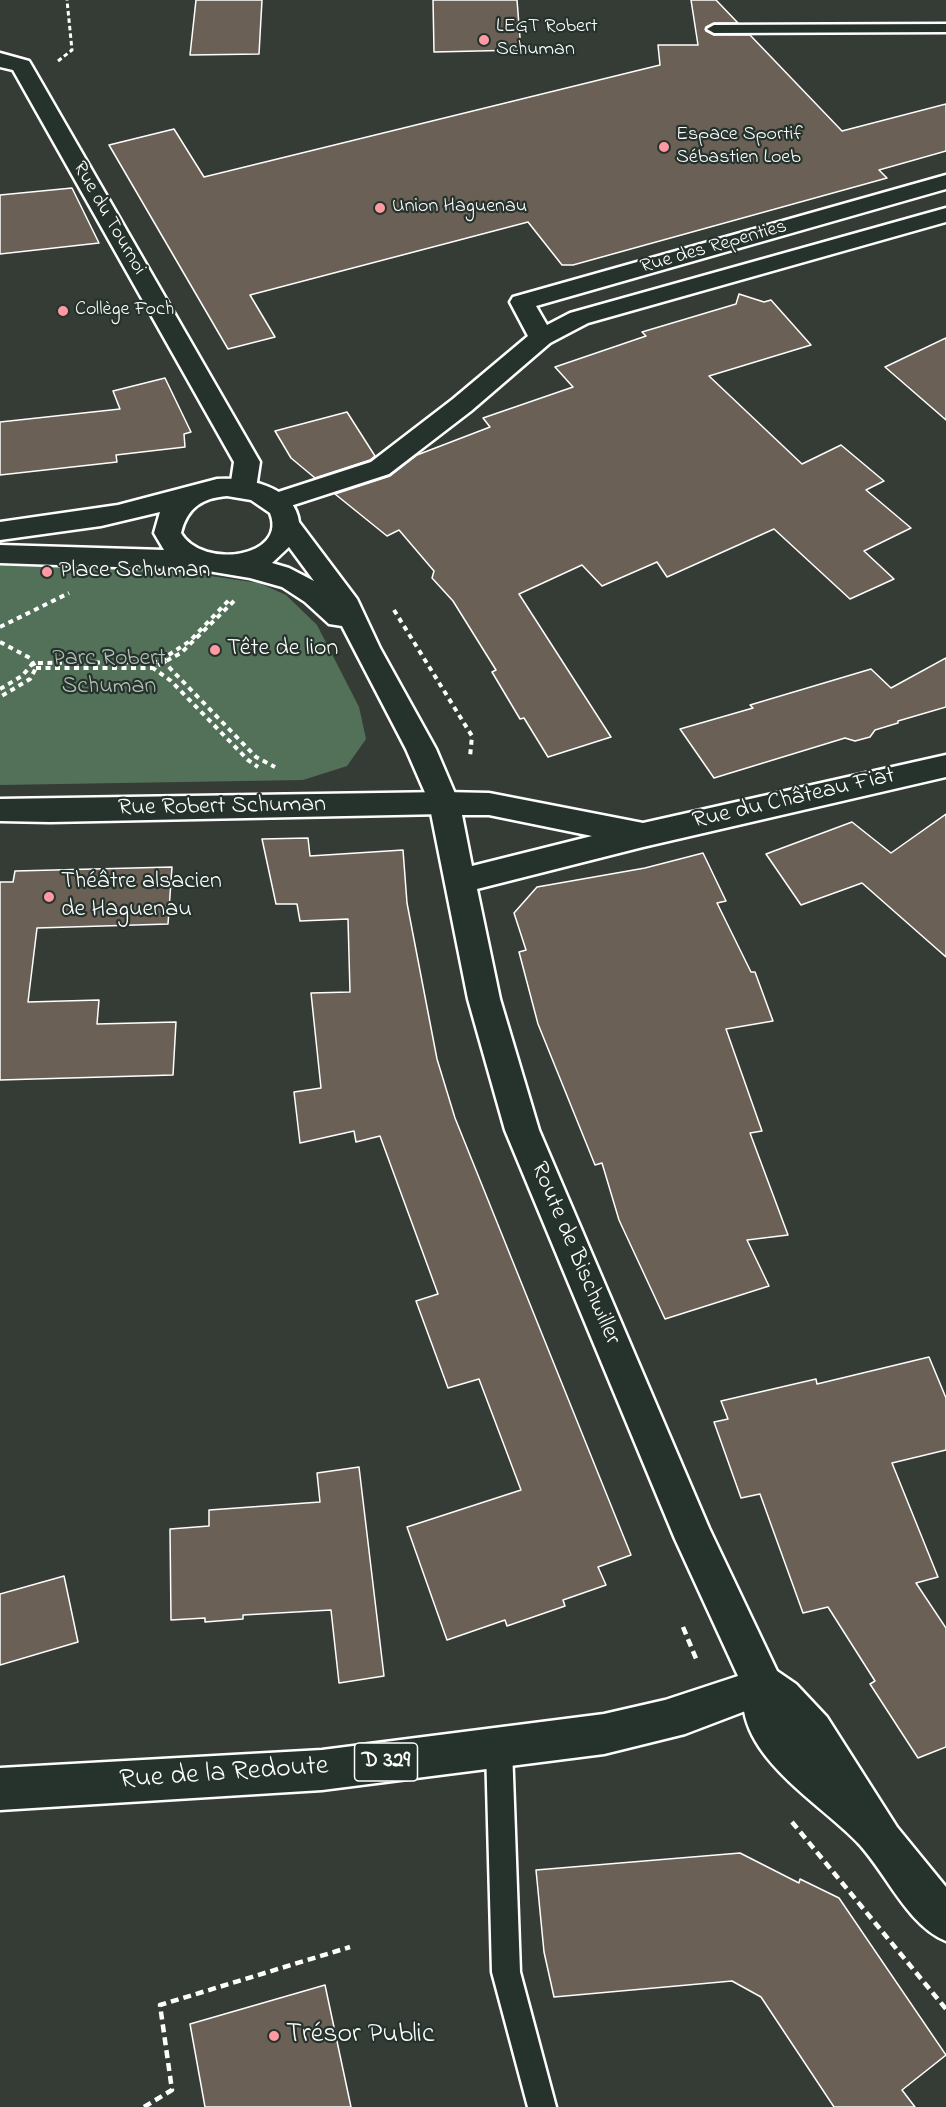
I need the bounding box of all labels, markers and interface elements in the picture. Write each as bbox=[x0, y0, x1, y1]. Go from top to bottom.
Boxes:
place label: LEGT Robert Schuman bbox=[496, 16, 598, 63]
marker: LEGT Robert Schuman bbox=[477, 33, 491, 47]
place label: Espace Sportif Sébastien Loeb bbox=[676, 124, 803, 171]
marker: Espace Sportif Sébastien Loeb bbox=[657, 140, 671, 154]
street label: Rue du Tournoi bbox=[66, 158, 150, 280]
place label: Union Haguenau bbox=[392, 196, 527, 220]
marker: Union Haguenau bbox=[373, 201, 387, 215]
street label: Rue des Repenties bbox=[638, 216, 790, 280]
place label: Collège Foch bbox=[75, 299, 174, 323]
marker: Collège Foch bbox=[56, 304, 70, 318]
place label: Place Schuman bbox=[59, 558, 210, 586]
marker: Place Schuman bbox=[40, 565, 54, 579]
place label: Tête de lion bbox=[227, 636, 338, 664]
marker: Tête de lion bbox=[208, 643, 222, 657]
park label: Parc Robert Schuman bbox=[52, 646, 166, 702]
street label: Rue du Château Fiat bbox=[690, 763, 898, 837]
street label: Rue Robert Schuman bbox=[118, 792, 326, 824]
place label: Théâtre alsacien de Haguenau bbox=[61, 869, 222, 925]
marker: Théâtre alsacien de Haguenau bbox=[42, 890, 56, 904]
street label: Route de Bischwiller bbox=[523, 1158, 625, 1350]
road number: D 329 bbox=[354, 1743, 418, 1781]
street label: Rue de la Redoute bbox=[118, 1751, 330, 1799]
place label: Trésor Public bbox=[286, 2019, 434, 2053]
marker: Trésor Public bbox=[267, 2029, 281, 2043]

